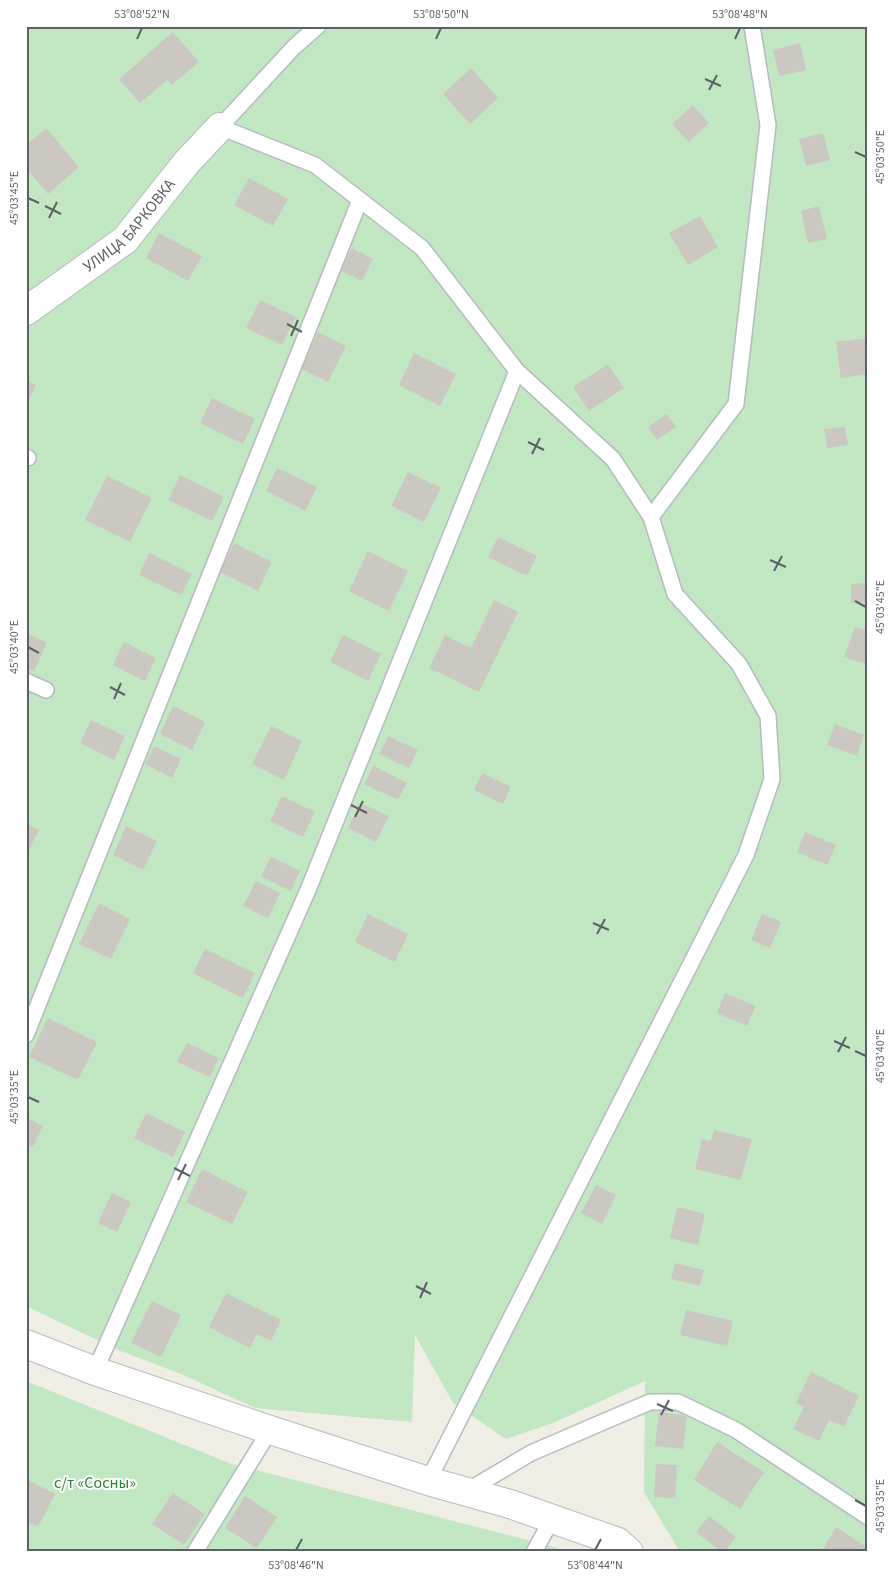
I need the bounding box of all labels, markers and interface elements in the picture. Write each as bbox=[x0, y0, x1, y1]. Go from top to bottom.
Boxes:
text: 53°08'52"N bbox=[114, 6, 170, 23]
text: 53°08'50"N bbox=[413, 6, 469, 23]
text: 53°08'48"N bbox=[712, 6, 768, 23]
text: 45°03'50"E bbox=[872, 130, 889, 184]
text: 45°03'45"E bbox=[6, 171, 23, 225]
street label: УЛИЦА БАРКОВКА bbox=[79, 174, 181, 277]
text: 45°03'45"E bbox=[872, 580, 889, 634]
text: 45°03'40"E bbox=[6, 620, 23, 674]
text: 45°03'40"E bbox=[872, 1029, 889, 1083]
text: 45°03'35"E bbox=[6, 1070, 23, 1124]
park label: с/т «Сосны» bbox=[54, 1472, 136, 1494]
text: 45°03'35"E bbox=[872, 1479, 889, 1533]
text: 53°08'46"N bbox=[268, 1557, 324, 1574]
text: 53°08'44"N bbox=[567, 1557, 623, 1574]

